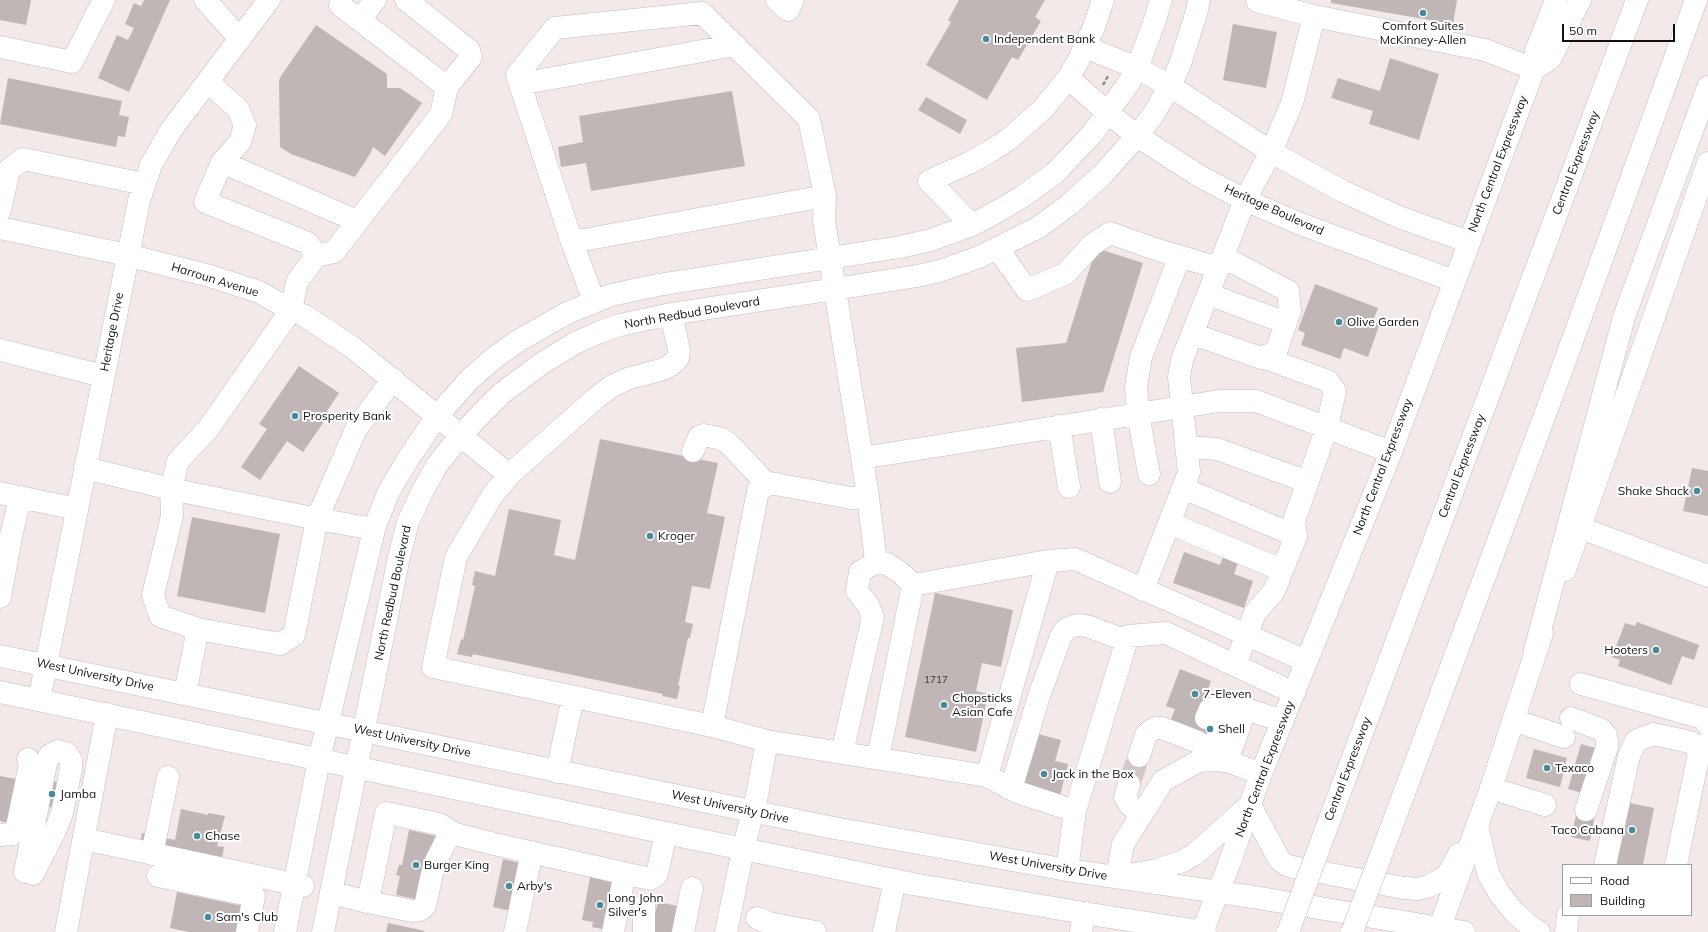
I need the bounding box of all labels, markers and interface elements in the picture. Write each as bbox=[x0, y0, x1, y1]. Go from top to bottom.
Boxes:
marker: Comfort Suites McKinney-Allen bbox=[1418, 8, 1428, 18]
scale bar bbox=[1564, 16, 1677, 42]
place label: Comfort Suites McKinney-Allen bbox=[1380, 19, 1466, 47]
text: 50 m bbox=[1569, 23, 1597, 38]
place label: Independent Bank bbox=[994, 32, 1095, 46]
marker: Independent Bank bbox=[981, 34, 991, 44]
street label: North Central Expressway bbox=[1465, 94, 1531, 234]
street label: Central Expressway bbox=[1550, 109, 1602, 217]
street label: Heritage Boulevard bbox=[1222, 182, 1326, 238]
street label: Harroun Avenue bbox=[169, 260, 261, 300]
street label: Heritage Drive bbox=[97, 291, 127, 373]
street label: North Redbud Boulevard bbox=[623, 294, 761, 332]
place label: Olive Garden bbox=[1347, 315, 1419, 329]
marker: Olive Garden bbox=[1334, 317, 1344, 327]
street label: North Central Expressway bbox=[1350, 397, 1416, 537]
place label: Prosperity Bank bbox=[303, 409, 391, 423]
marker: Prosperity Bank bbox=[290, 411, 300, 421]
street label: Central Expressway bbox=[1436, 412, 1488, 520]
place label: Shake Shack bbox=[1618, 484, 1689, 498]
marker: Shake Shack bbox=[1692, 486, 1702, 496]
street label: North Redbud Boulevard bbox=[372, 524, 414, 662]
place label: Kroger bbox=[658, 529, 695, 543]
marker: Kroger bbox=[645, 531, 655, 541]
place label: Hooters bbox=[1604, 643, 1648, 657]
marker: Hooters bbox=[1651, 645, 1661, 655]
street label: West University Drive bbox=[35, 656, 155, 694]
house number: 1717 bbox=[924, 674, 948, 686]
place label: 7-Eleven bbox=[1203, 687, 1252, 701]
marker: 7-Eleven bbox=[1190, 689, 1200, 699]
place label: Chopsticks Asian Cafe bbox=[952, 691, 1013, 719]
street label: North Central Expressway bbox=[1232, 699, 1298, 839]
marker: Chopsticks Asian Cafe bbox=[939, 700, 949, 710]
street label: Central Expressway bbox=[1322, 715, 1374, 823]
street label: West University Drive bbox=[352, 722, 472, 760]
place label: Shell bbox=[1218, 722, 1245, 736]
marker: Shell bbox=[1205, 724, 1215, 734]
place label: Texaco bbox=[1555, 761, 1594, 775]
marker: Texaco bbox=[1542, 763, 1552, 773]
place label: Jack in the Box bbox=[1052, 767, 1134, 781]
marker: Jack in the Box bbox=[1039, 769, 1049, 779]
place label: Jamba bbox=[60, 787, 96, 801]
street label: West University Drive bbox=[670, 788, 790, 826]
marker: Jamba bbox=[47, 789, 57, 799]
place label: Taco Cabana bbox=[1551, 823, 1624, 837]
marker: Taco Cabana bbox=[1627, 825, 1637, 835]
place label: Chase bbox=[205, 829, 240, 843]
marker: Chase bbox=[192, 831, 202, 841]
street label: West University Drive bbox=[988, 849, 1108, 883]
place label: Burger King bbox=[424, 858, 489, 872]
marker: Burger King bbox=[411, 860, 421, 870]
legend bbox=[1562, 864, 1692, 916]
text: Road bbox=[1600, 873, 1629, 888]
place label: Arby's bbox=[517, 879, 552, 893]
marker: Arby's bbox=[504, 881, 514, 891]
place label: Long John Silver's bbox=[608, 891, 664, 919]
text: Building bbox=[1600, 893, 1645, 908]
marker: Long John Silver's bbox=[595, 900, 605, 910]
place label: Sam's Club bbox=[216, 910, 278, 924]
marker: Sam's Club bbox=[203, 912, 213, 922]

